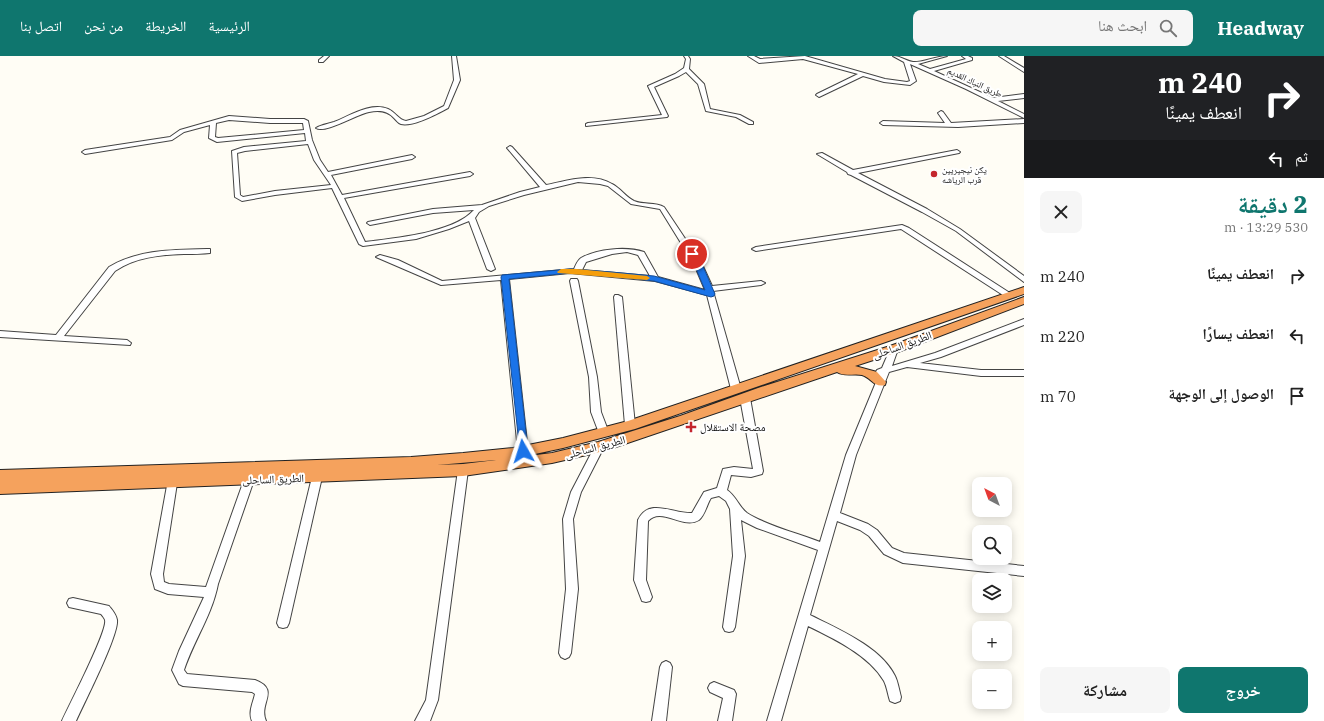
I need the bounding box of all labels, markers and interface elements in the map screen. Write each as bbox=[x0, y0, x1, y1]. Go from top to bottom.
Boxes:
search box bbox=[913, 10, 1193, 46]
text: ابحث هنا bbox=[1098, 16, 1147, 35]
text: Headway bbox=[1217, 16, 1304, 40]
text: اتصل بنا bbox=[20, 17, 62, 35]
text: من نحن bbox=[84, 17, 123, 35]
text: الخريطة bbox=[145, 17, 186, 35]
text: الرئيسية bbox=[208, 17, 250, 35]
icon: search bbox=[1157, 17, 1179, 39]
text: 240 m bbox=[1158, 64, 1242, 101]
street label: طريق النباك القديم bbox=[946, 65, 1004, 100]
icon: right bbox=[1256, 72, 1308, 124]
text: انعطف يمينًا bbox=[1165, 101, 1242, 124]
text: ثم bbox=[1295, 147, 1308, 166]
icon: left bbox=[1265, 148, 1287, 170]
place label: يكن نيجيريين قرب الرياشه bbox=[942, 164, 987, 185]
marker: يكن نيجيريين قرب الرياشه bbox=[929, 169, 939, 179]
text: 2 دقيقة bbox=[1238, 188, 1308, 220]
button: close bbox=[1040, 191, 1082, 233]
text: 530 m · 13:29 bbox=[1224, 219, 1308, 236]
pin bbox=[675, 237, 709, 271]
icon: arrive bbox=[681, 243, 703, 265]
text: انعطف يمينًا bbox=[1207, 264, 1274, 283]
icon: right bbox=[1286, 265, 1308, 287]
text: 240 m bbox=[1040, 267, 1085, 286]
text: انعطف يسارًا bbox=[1203, 324, 1274, 343]
icon: left bbox=[1286, 325, 1308, 347]
text: 220 m bbox=[1040, 327, 1085, 346]
street label: الطريق الساحلى bbox=[870, 328, 934, 362]
text: الوصول إلى الوجهة bbox=[1168, 384, 1274, 403]
icon: arrive bbox=[1286, 385, 1308, 407]
text: 70 m bbox=[1040, 387, 1076, 406]
place label: مصحة الاستقلال bbox=[700, 420, 765, 434]
marker: مصحة الاستقلال bbox=[685, 421, 697, 433]
position arrow bbox=[502, 430, 544, 472]
street label: الطريق الساحلى bbox=[563, 432, 627, 462]
street label: الطريق الساحلى bbox=[242, 471, 304, 487]
north arrow bbox=[972, 477, 1012, 517]
map controls bbox=[972, 477, 1012, 709]
button: search bbox=[972, 525, 1012, 565]
button: layers bbox=[972, 573, 1012, 613]
button: + bbox=[972, 621, 1012, 661]
button: مشاركة bbox=[1040, 667, 1170, 713]
button: خروج bbox=[1178, 667, 1308, 713]
button: − bbox=[972, 669, 1012, 709]

